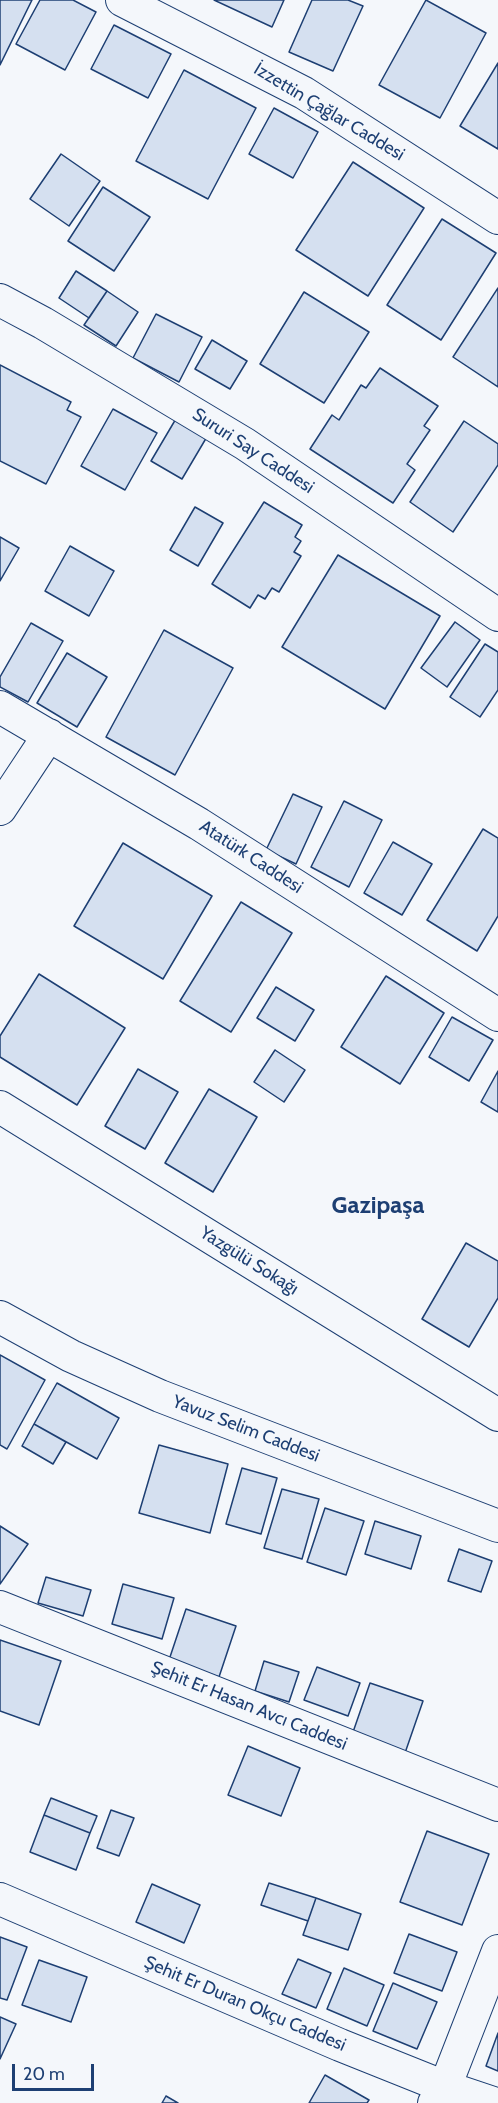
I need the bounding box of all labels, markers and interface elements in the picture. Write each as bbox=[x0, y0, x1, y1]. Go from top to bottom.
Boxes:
street label: İzzettin Çağlar Caddesi bbox=[250, 58, 408, 166]
street label: Sururi Say Caddesi bbox=[188, 404, 318, 498]
street label: Atatürk Caddesi bbox=[195, 816, 307, 898]
district label: Gazipaşa bbox=[332, 1192, 424, 1220]
street label: Yazgülü Sokağı bbox=[196, 1222, 302, 1300]
street label: Yavuz Selim Caddesi bbox=[169, 1391, 323, 1467]
street label: Şehit Er Hasan Avcı Caddesi bbox=[148, 1657, 350, 1755]
street label: Şehit Er Duran Okçu Caddesi bbox=[141, 1952, 349, 2056]
scale bar bbox=[15, 2052, 98, 2090]
text: 20 m bbox=[23, 2063, 65, 2085]

